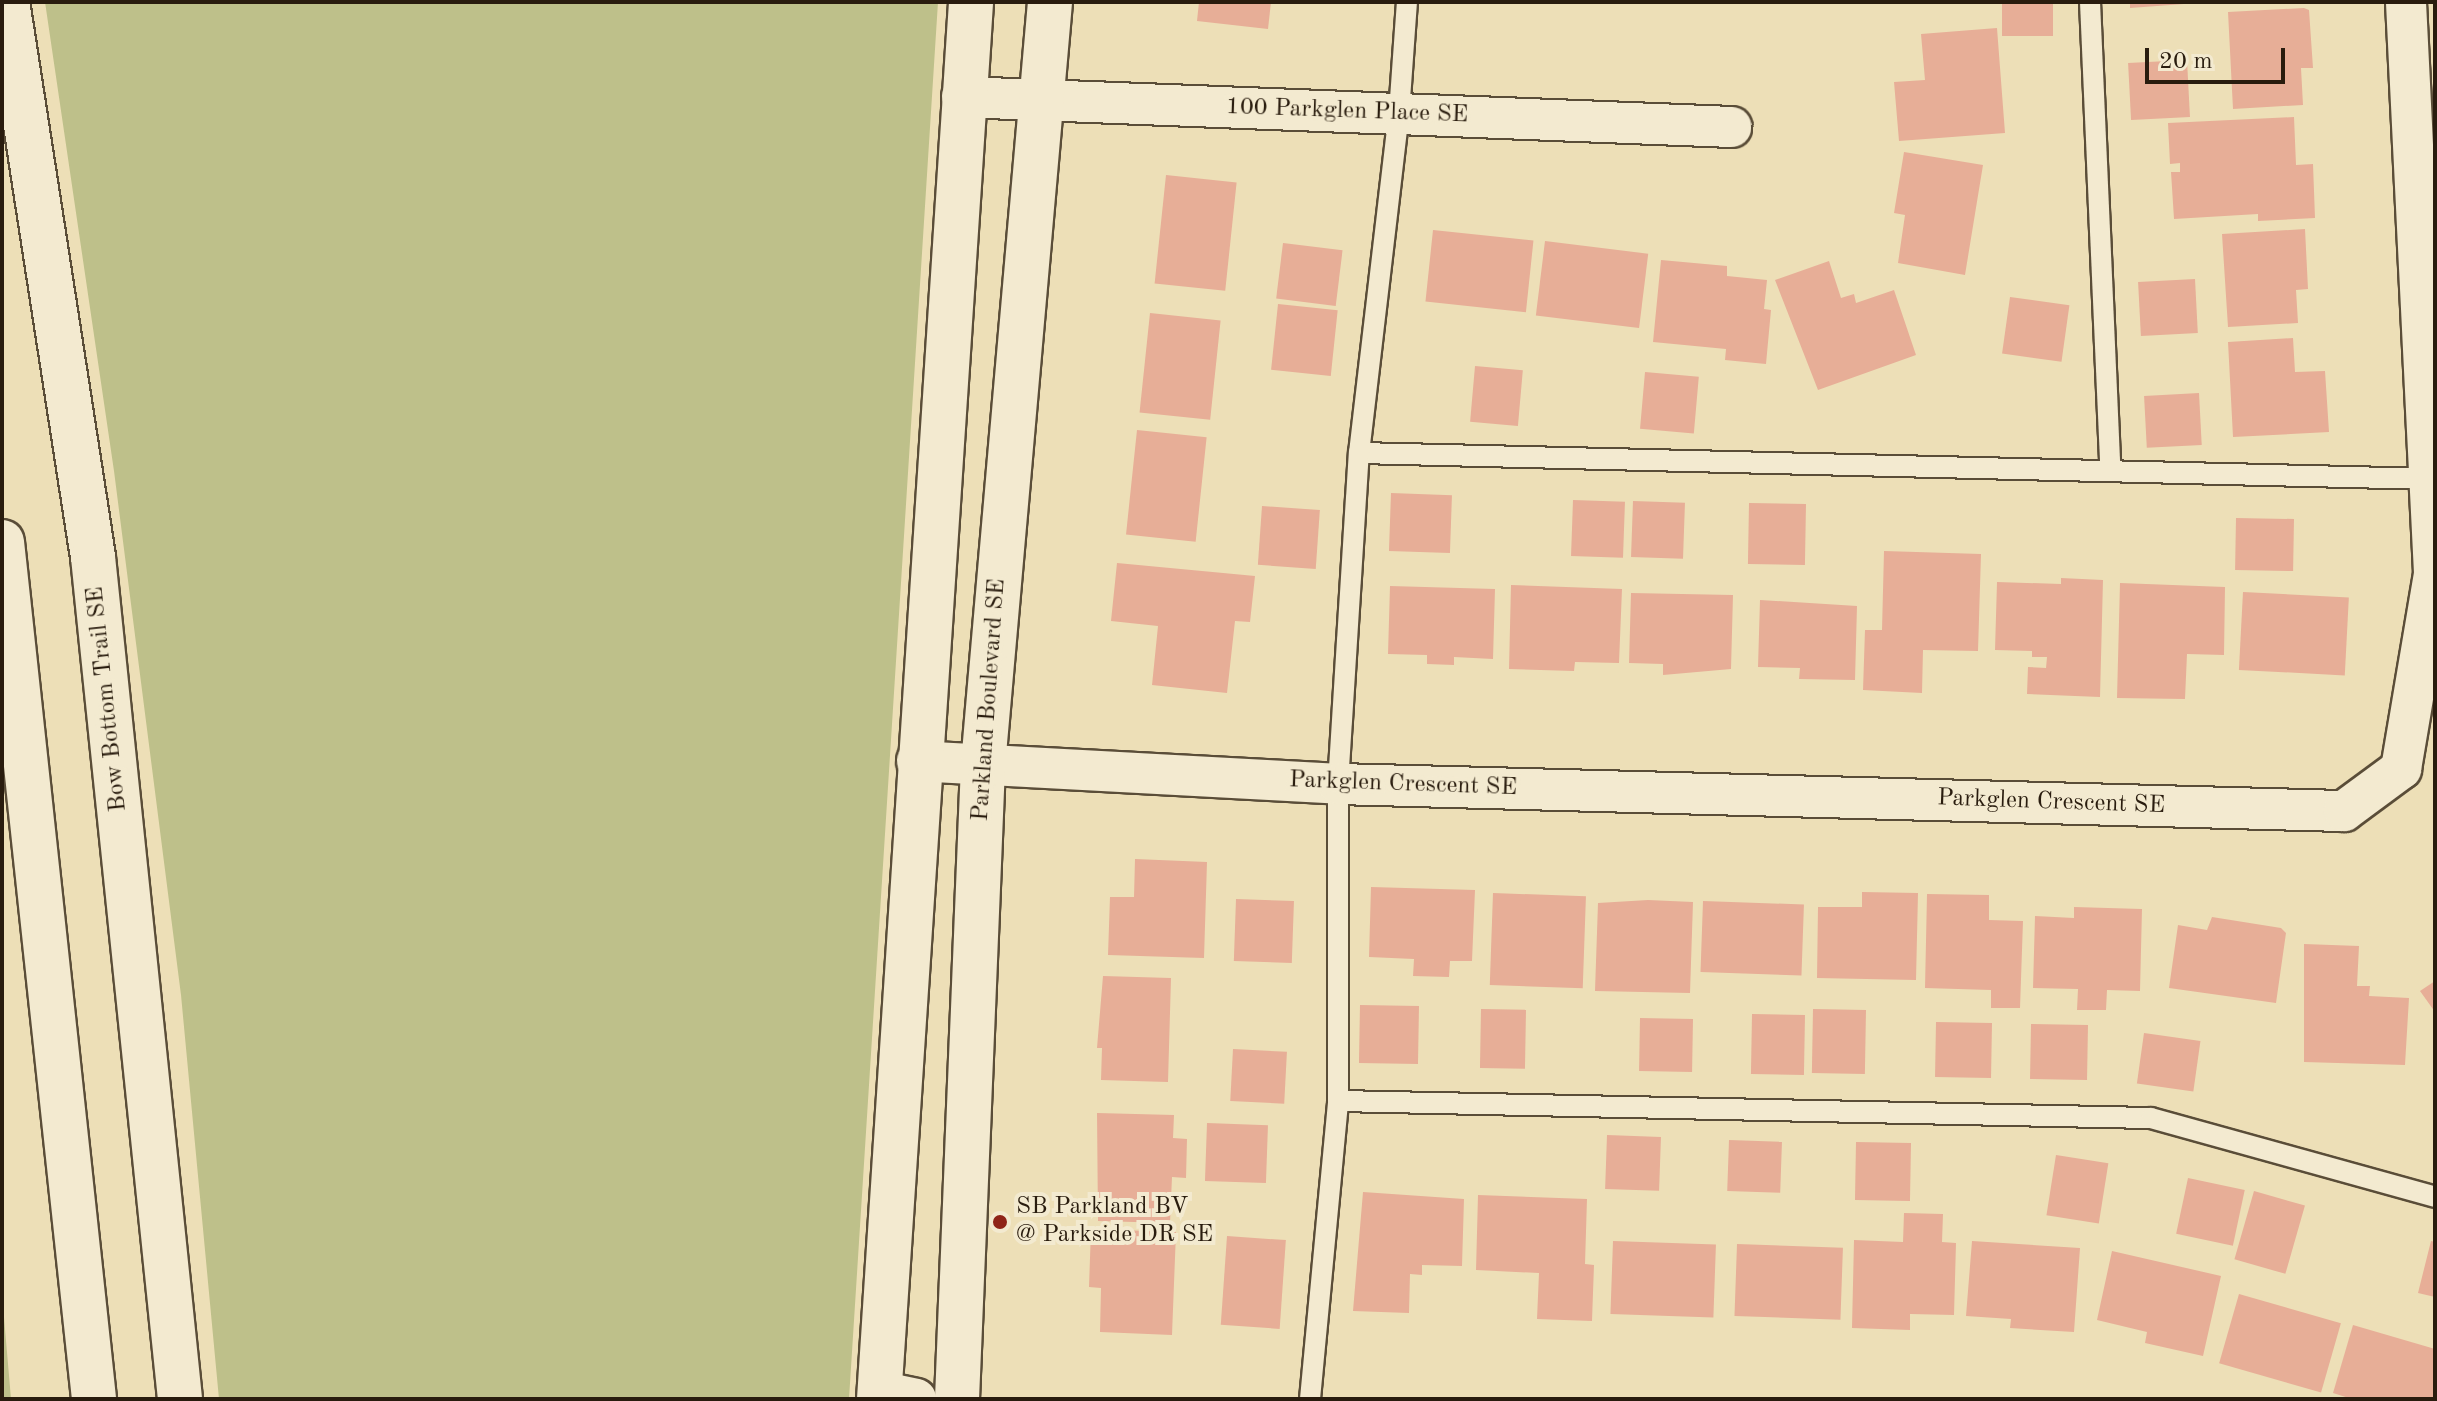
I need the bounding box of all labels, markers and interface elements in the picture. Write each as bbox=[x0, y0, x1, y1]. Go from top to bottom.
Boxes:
scale bar bbox=[2149, 32, 2289, 82]
text: 20 m bbox=[2159, 50, 2213, 74]
street label: 100 Parkglen Place SE bbox=[1225, 93, 1469, 131]
street label: Parkland Boulevard SE bbox=[967, 578, 1013, 822]
street label: Bow Bottom Trail SE bbox=[82, 585, 134, 813]
street label: Parkglen Crescent SE bbox=[1289, 767, 1517, 803]
street label: Parkglen Crescent SE bbox=[1937, 785, 2165, 821]
place label: SB Parkland BV @ Parkside DR SE bbox=[1016, 1194, 1213, 1250]
marker: SB Parkland BV @ Parkside DR SE bbox=[991, 1213, 1009, 1231]

